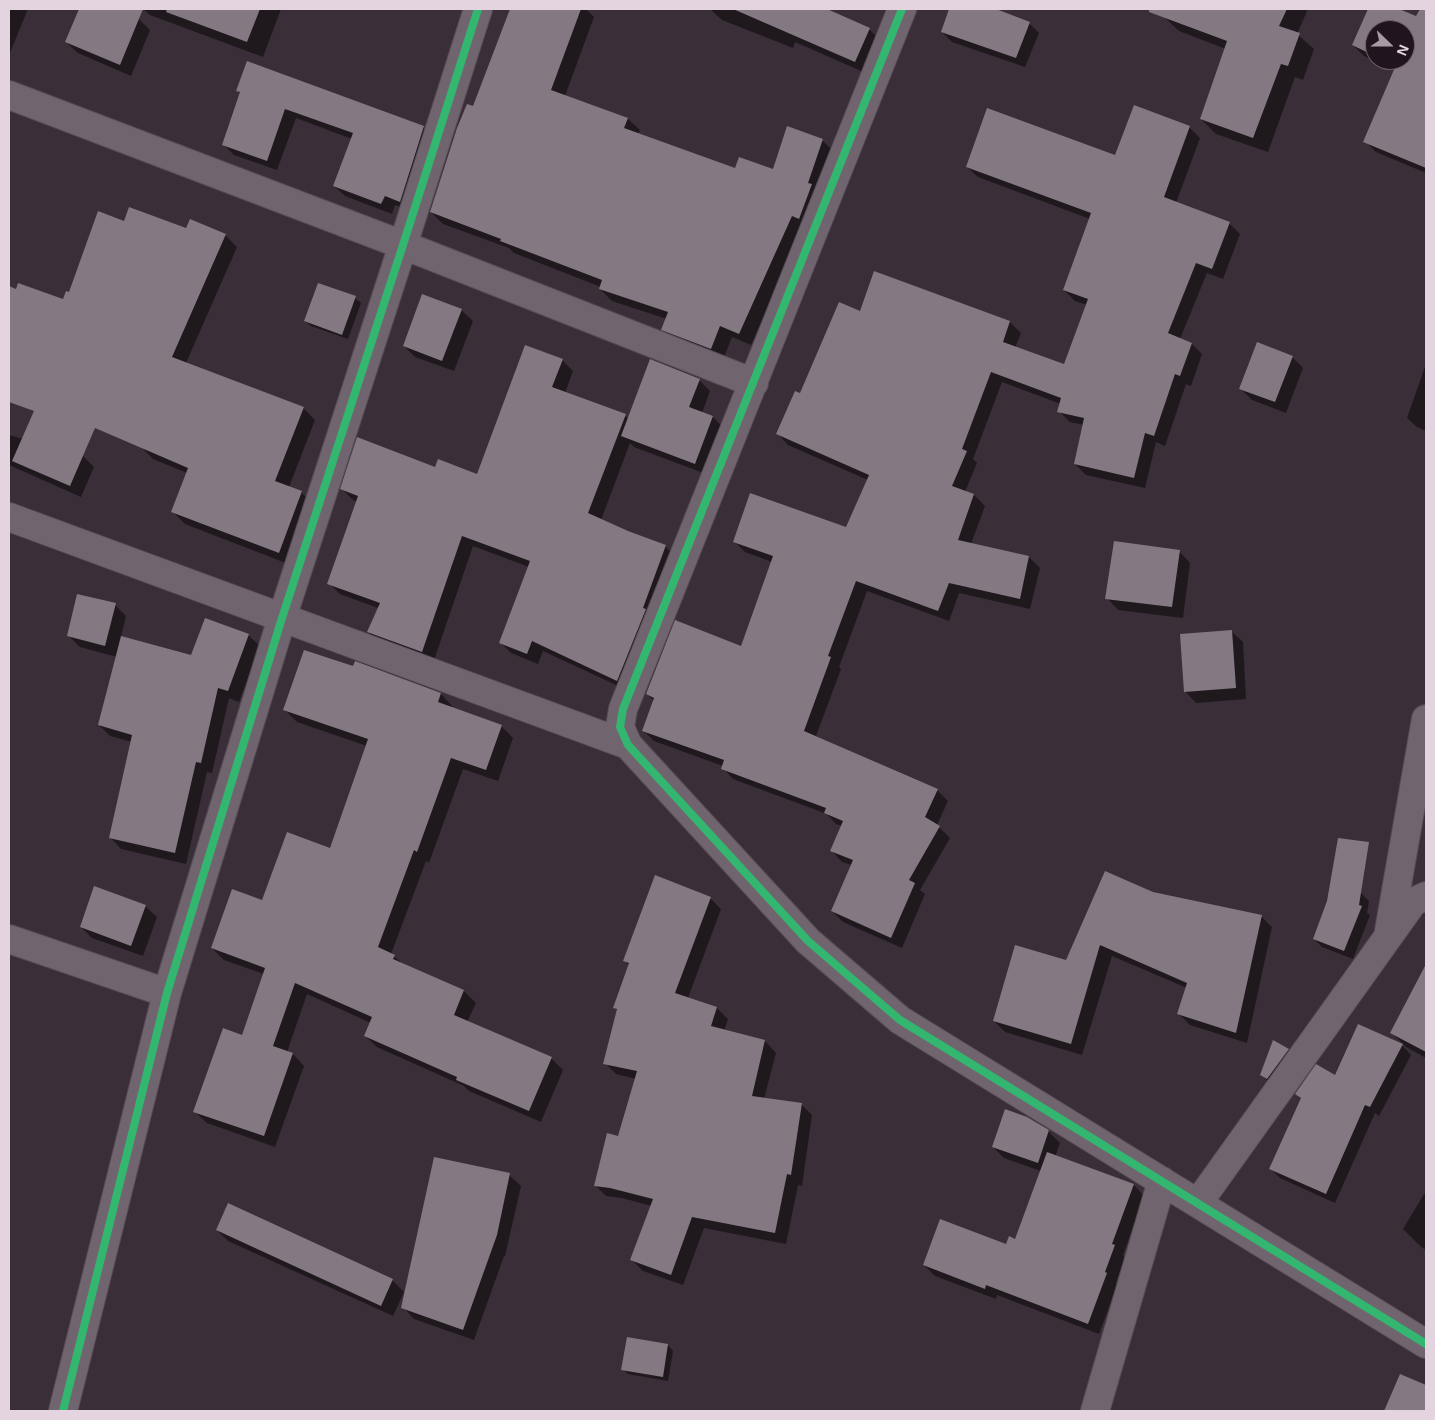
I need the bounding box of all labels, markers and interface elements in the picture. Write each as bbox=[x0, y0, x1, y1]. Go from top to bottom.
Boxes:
north arrow bbox=[1365, 20, 1415, 70]
text: N bbox=[1394, 43, 1412, 58]

